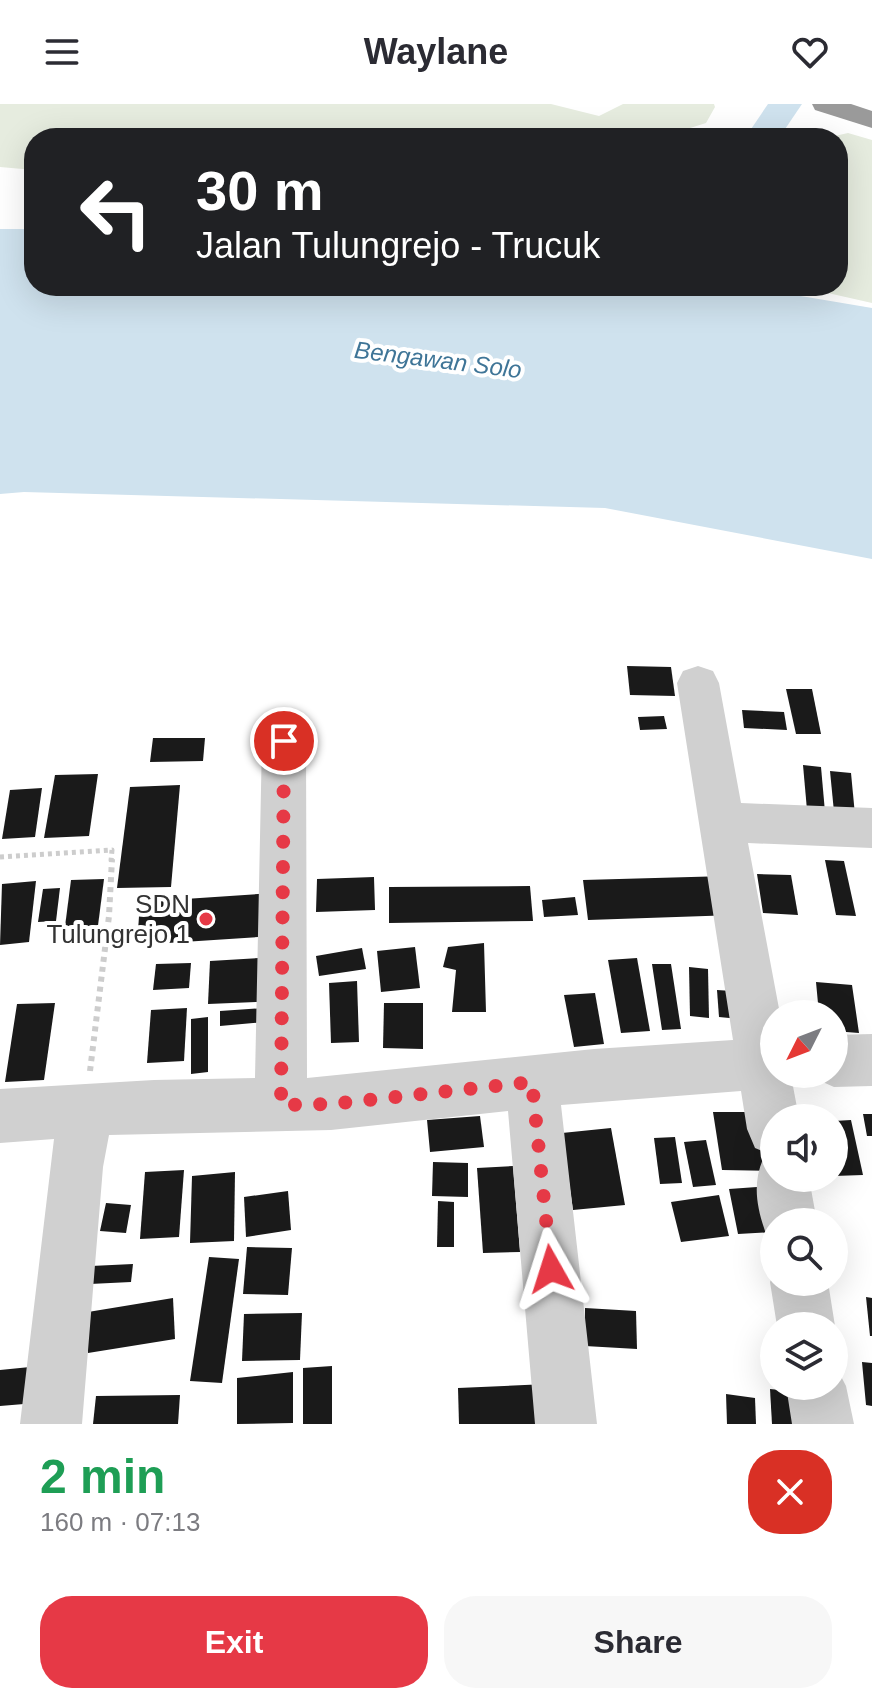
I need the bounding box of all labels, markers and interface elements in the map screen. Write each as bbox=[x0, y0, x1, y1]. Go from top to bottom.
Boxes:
icon: menu bbox=[40, 30, 84, 74]
icon: heart bbox=[788, 30, 832, 74]
text: Waylane bbox=[364, 31, 508, 72]
text: 30 m bbox=[196, 159, 324, 222]
icon: left bbox=[64, 160, 168, 264]
text: Jalan Tulungrejo - Trucuk bbox=[196, 225, 600, 266]
water label: Bengawan Solo bbox=[353, 336, 523, 383]
pin bbox=[250, 707, 318, 775]
icon: arrive bbox=[262, 719, 306, 763]
place label: SDN Tulungrejo 1 bbox=[46, 889, 190, 949]
marker: SDN Tulungrejo 1 bbox=[197, 910, 215, 928]
north arrow bbox=[760, 1000, 848, 1088]
map controls bbox=[760, 1000, 848, 1400]
button: sound bbox=[760, 1104, 848, 1192]
button: search bbox=[760, 1208, 848, 1296]
position arrow bbox=[509, 1227, 593, 1311]
button: layers bbox=[760, 1312, 848, 1400]
text: 2 min bbox=[40, 1450, 165, 1503]
button: close bbox=[748, 1450, 832, 1534]
text: 160 m · 07:13 bbox=[40, 1507, 200, 1537]
button: Exit bbox=[40, 1596, 428, 1688]
button: Share bbox=[444, 1596, 832, 1688]

